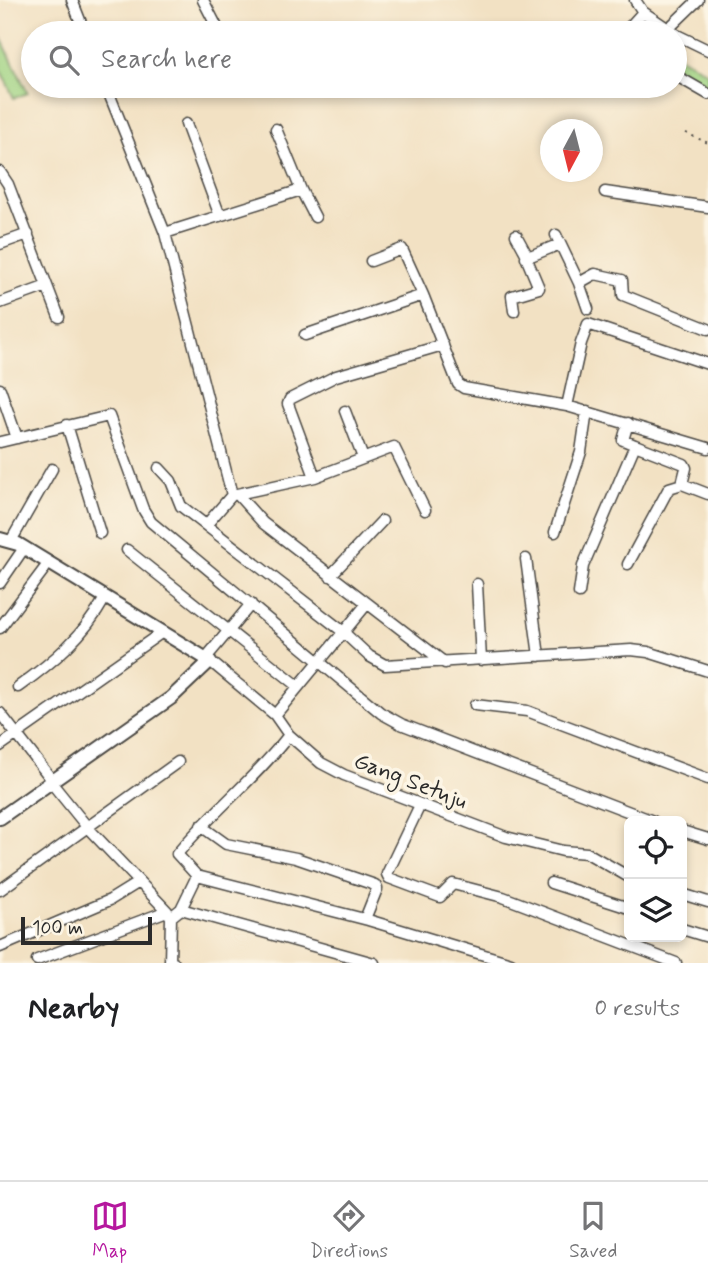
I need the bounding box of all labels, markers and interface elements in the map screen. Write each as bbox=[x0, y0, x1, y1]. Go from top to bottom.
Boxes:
search box bbox=[21, 21, 687, 98]
icon: search bbox=[45, 41, 83, 79]
text: Search here bbox=[101, 43, 232, 77]
north arrow bbox=[540, 119, 603, 182]
street label: Gang Setuju bbox=[349, 747, 471, 819]
map controls bbox=[624, 816, 687, 942]
button: locate bbox=[624, 816, 687, 879]
button: layers bbox=[624, 879, 687, 942]
scale bar bbox=[21, 914, 152, 946]
text: 100 m bbox=[32, 916, 83, 941]
text: Nearby bbox=[28, 989, 119, 1028]
text: 0 results bbox=[594, 994, 680, 1024]
tab: Map bbox=[91, 1197, 129, 1264]
tab: Directions bbox=[310, 1197, 388, 1264]
tab: Saved bbox=[569, 1197, 617, 1264]

